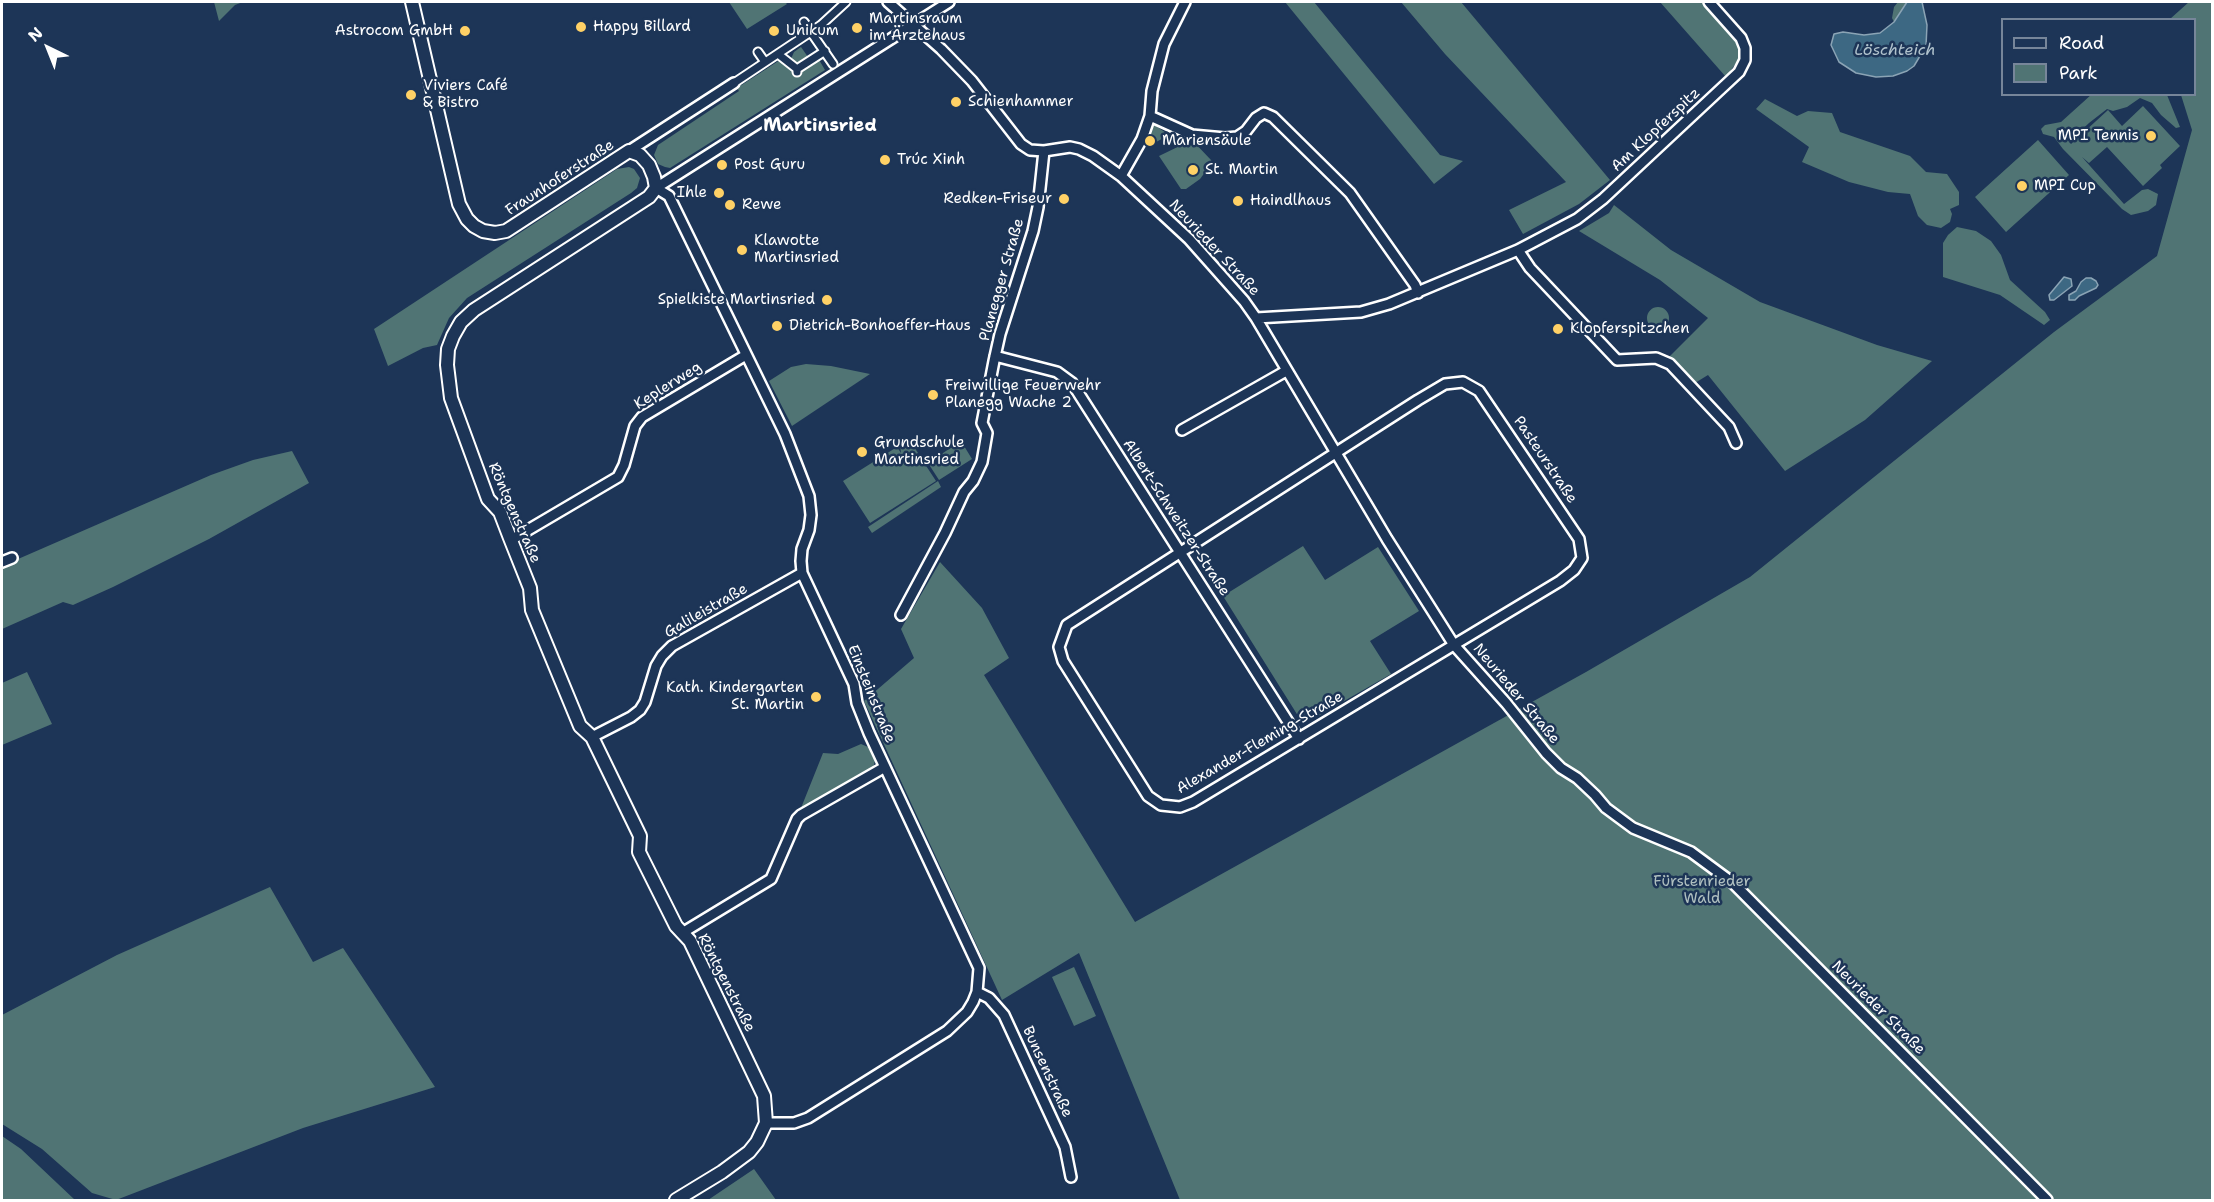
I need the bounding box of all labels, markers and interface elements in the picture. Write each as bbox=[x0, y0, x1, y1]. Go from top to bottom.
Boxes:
place label: Martinsraum im Ärztehaus bbox=[869, 10, 966, 45]
north arrow bbox=[18, 18, 78, 78]
place label: Happy Billard bbox=[593, 18, 691, 36]
legend bbox=[2001, 18, 2196, 96]
marker: Happy Billard bbox=[574, 20, 588, 34]
marker: Martinsraum im Ärztehaus bbox=[850, 21, 864, 35]
text: N bbox=[24, 22, 47, 46]
place label: Astrocom GmbH bbox=[335, 22, 453, 40]
place label: Unikum bbox=[786, 22, 839, 40]
marker: Astrocom GmbH bbox=[458, 24, 472, 38]
marker: Unikum bbox=[767, 24, 781, 38]
text: Road bbox=[2059, 31, 2104, 55]
water label: Löschteich bbox=[1854, 41, 1936, 61]
text: Park bbox=[2059, 61, 2098, 85]
place label: Viviers Café & Bistro bbox=[423, 77, 508, 112]
street label: Am Klopferspitz bbox=[1608, 84, 1704, 176]
marker: Viviers Café & Bistro bbox=[404, 88, 418, 102]
place label: Schienhammer bbox=[968, 93, 1074, 111]
marker: Schienhammer bbox=[949, 95, 963, 109]
district label: Martinsried bbox=[763, 115, 877, 137]
place label: MPI Tennis bbox=[2058, 127, 2139, 145]
marker: MPI Tennis bbox=[2144, 129, 2158, 143]
place label: Mariensäule bbox=[1162, 132, 1252, 150]
marker: Mariensäule bbox=[1143, 134, 1157, 148]
street label: Fraunhoferstraße bbox=[502, 136, 618, 220]
place label: Trúc Xinh bbox=[897, 151, 965, 169]
marker: Trúc Xinh bbox=[878, 153, 892, 167]
place label: Post Guru bbox=[734, 156, 805, 174]
marker: Post Guru bbox=[715, 158, 729, 172]
place label: St. Martin bbox=[1205, 161, 1278, 179]
marker: St. Martin bbox=[1186, 163, 1200, 177]
place label: MPI Cup bbox=[2034, 177, 2096, 195]
marker: MPI Cup bbox=[2015, 179, 2029, 193]
place label: Ihle bbox=[677, 184, 707, 202]
marker: Ihle bbox=[712, 186, 726, 200]
place label: Redken-Friseur bbox=[943, 190, 1052, 208]
marker: Redken-Friseur bbox=[1057, 192, 1071, 206]
place label: Haindlhaus bbox=[1250, 192, 1331, 210]
marker: Haindlhaus bbox=[1231, 194, 1245, 208]
place label: Rewe bbox=[742, 196, 782, 214]
street label: Neurieder Straße bbox=[1165, 196, 1263, 300]
marker: Rewe bbox=[723, 198, 737, 212]
street label: Planegger Straße bbox=[976, 217, 1028, 343]
place label: Klawotte Martinsried bbox=[754, 232, 839, 267]
marker: Klawotte Martinsried bbox=[735, 243, 749, 257]
place label: Spielkiste Martinsried bbox=[658, 291, 815, 309]
marker: Spielkiste Martinsried bbox=[820, 293, 834, 307]
place label: Dietrich-Bonhoeffer-Haus bbox=[789, 317, 971, 335]
marker: Dietrich-Bonhoeffer-Haus bbox=[770, 319, 784, 333]
place label: Klopferspitzchen bbox=[1570, 320, 1689, 338]
marker: Klopferspitzchen bbox=[1551, 322, 1565, 336]
street label: Keplerweg bbox=[631, 358, 705, 414]
place label: Freiwillige Feuerwehr Planegg Wache 2 bbox=[945, 377, 1101, 412]
marker: Freiwillige Feuerwehr Planegg Wache 2 bbox=[926, 388, 940, 402]
street label: Pasteurstraße bbox=[1509, 413, 1581, 507]
place label: Grundschule Martinsried bbox=[874, 434, 964, 469]
street label: Albert-Schweitzer-Straße bbox=[1119, 436, 1233, 600]
marker: Grundschule Martinsried bbox=[855, 445, 869, 459]
street label: Röntgenstraße bbox=[484, 460, 544, 566]
street label: Galileistraße bbox=[661, 580, 751, 642]
street label: Neurieder Straße bbox=[1469, 640, 1563, 748]
street label: Einsteinstraße bbox=[843, 642, 899, 746]
place label: Kath. Kindergarten St. Martin bbox=[666, 679, 804, 714]
street label: Alexander-Fleming-Straße bbox=[1174, 688, 1346, 798]
marker: Kath. Kindergarten St. Martin bbox=[809, 690, 823, 704]
park label: Fürstenrieder Wald bbox=[1653, 873, 1751, 908]
street label: Röntgenstraße bbox=[693, 931, 759, 1035]
street label: Neurieder Straße bbox=[1827, 957, 1929, 1059]
street label: Bunsenstraße bbox=[1018, 1024, 1076, 1120]

